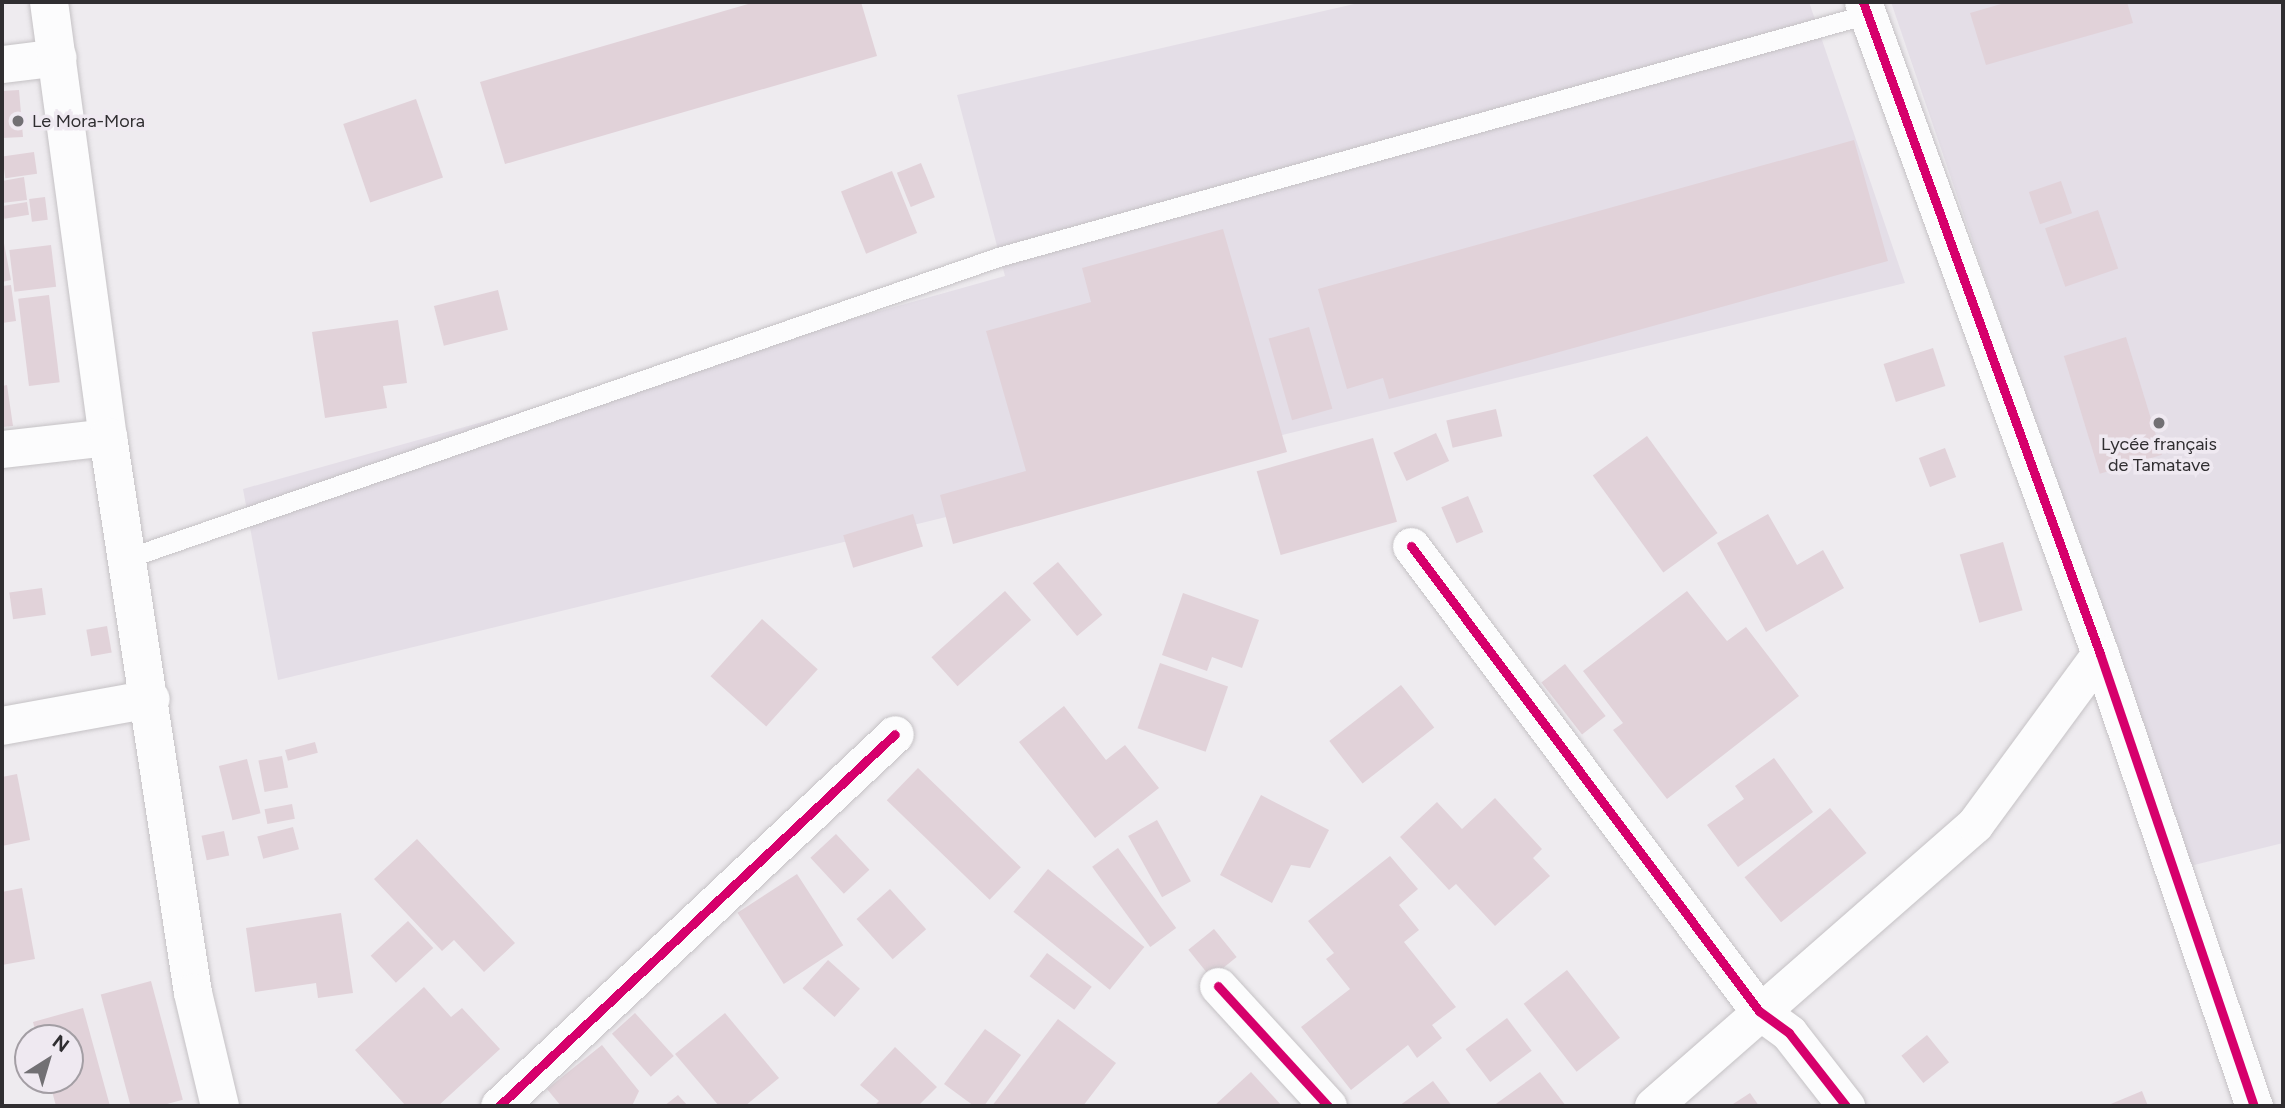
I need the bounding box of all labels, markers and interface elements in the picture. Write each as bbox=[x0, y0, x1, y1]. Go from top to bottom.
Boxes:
place label: Le Mora-Mora bbox=[32, 110, 145, 132]
marker: Le Mora-Mora bbox=[10, 113, 26, 129]
marker: Lycée français de Tamatave bbox=[2151, 415, 2167, 431]
place label: Lycée français de Tamatave bbox=[2101, 434, 2217, 476]
north arrow bbox=[14, 1024, 84, 1094]
text: N bbox=[48, 1030, 74, 1057]

